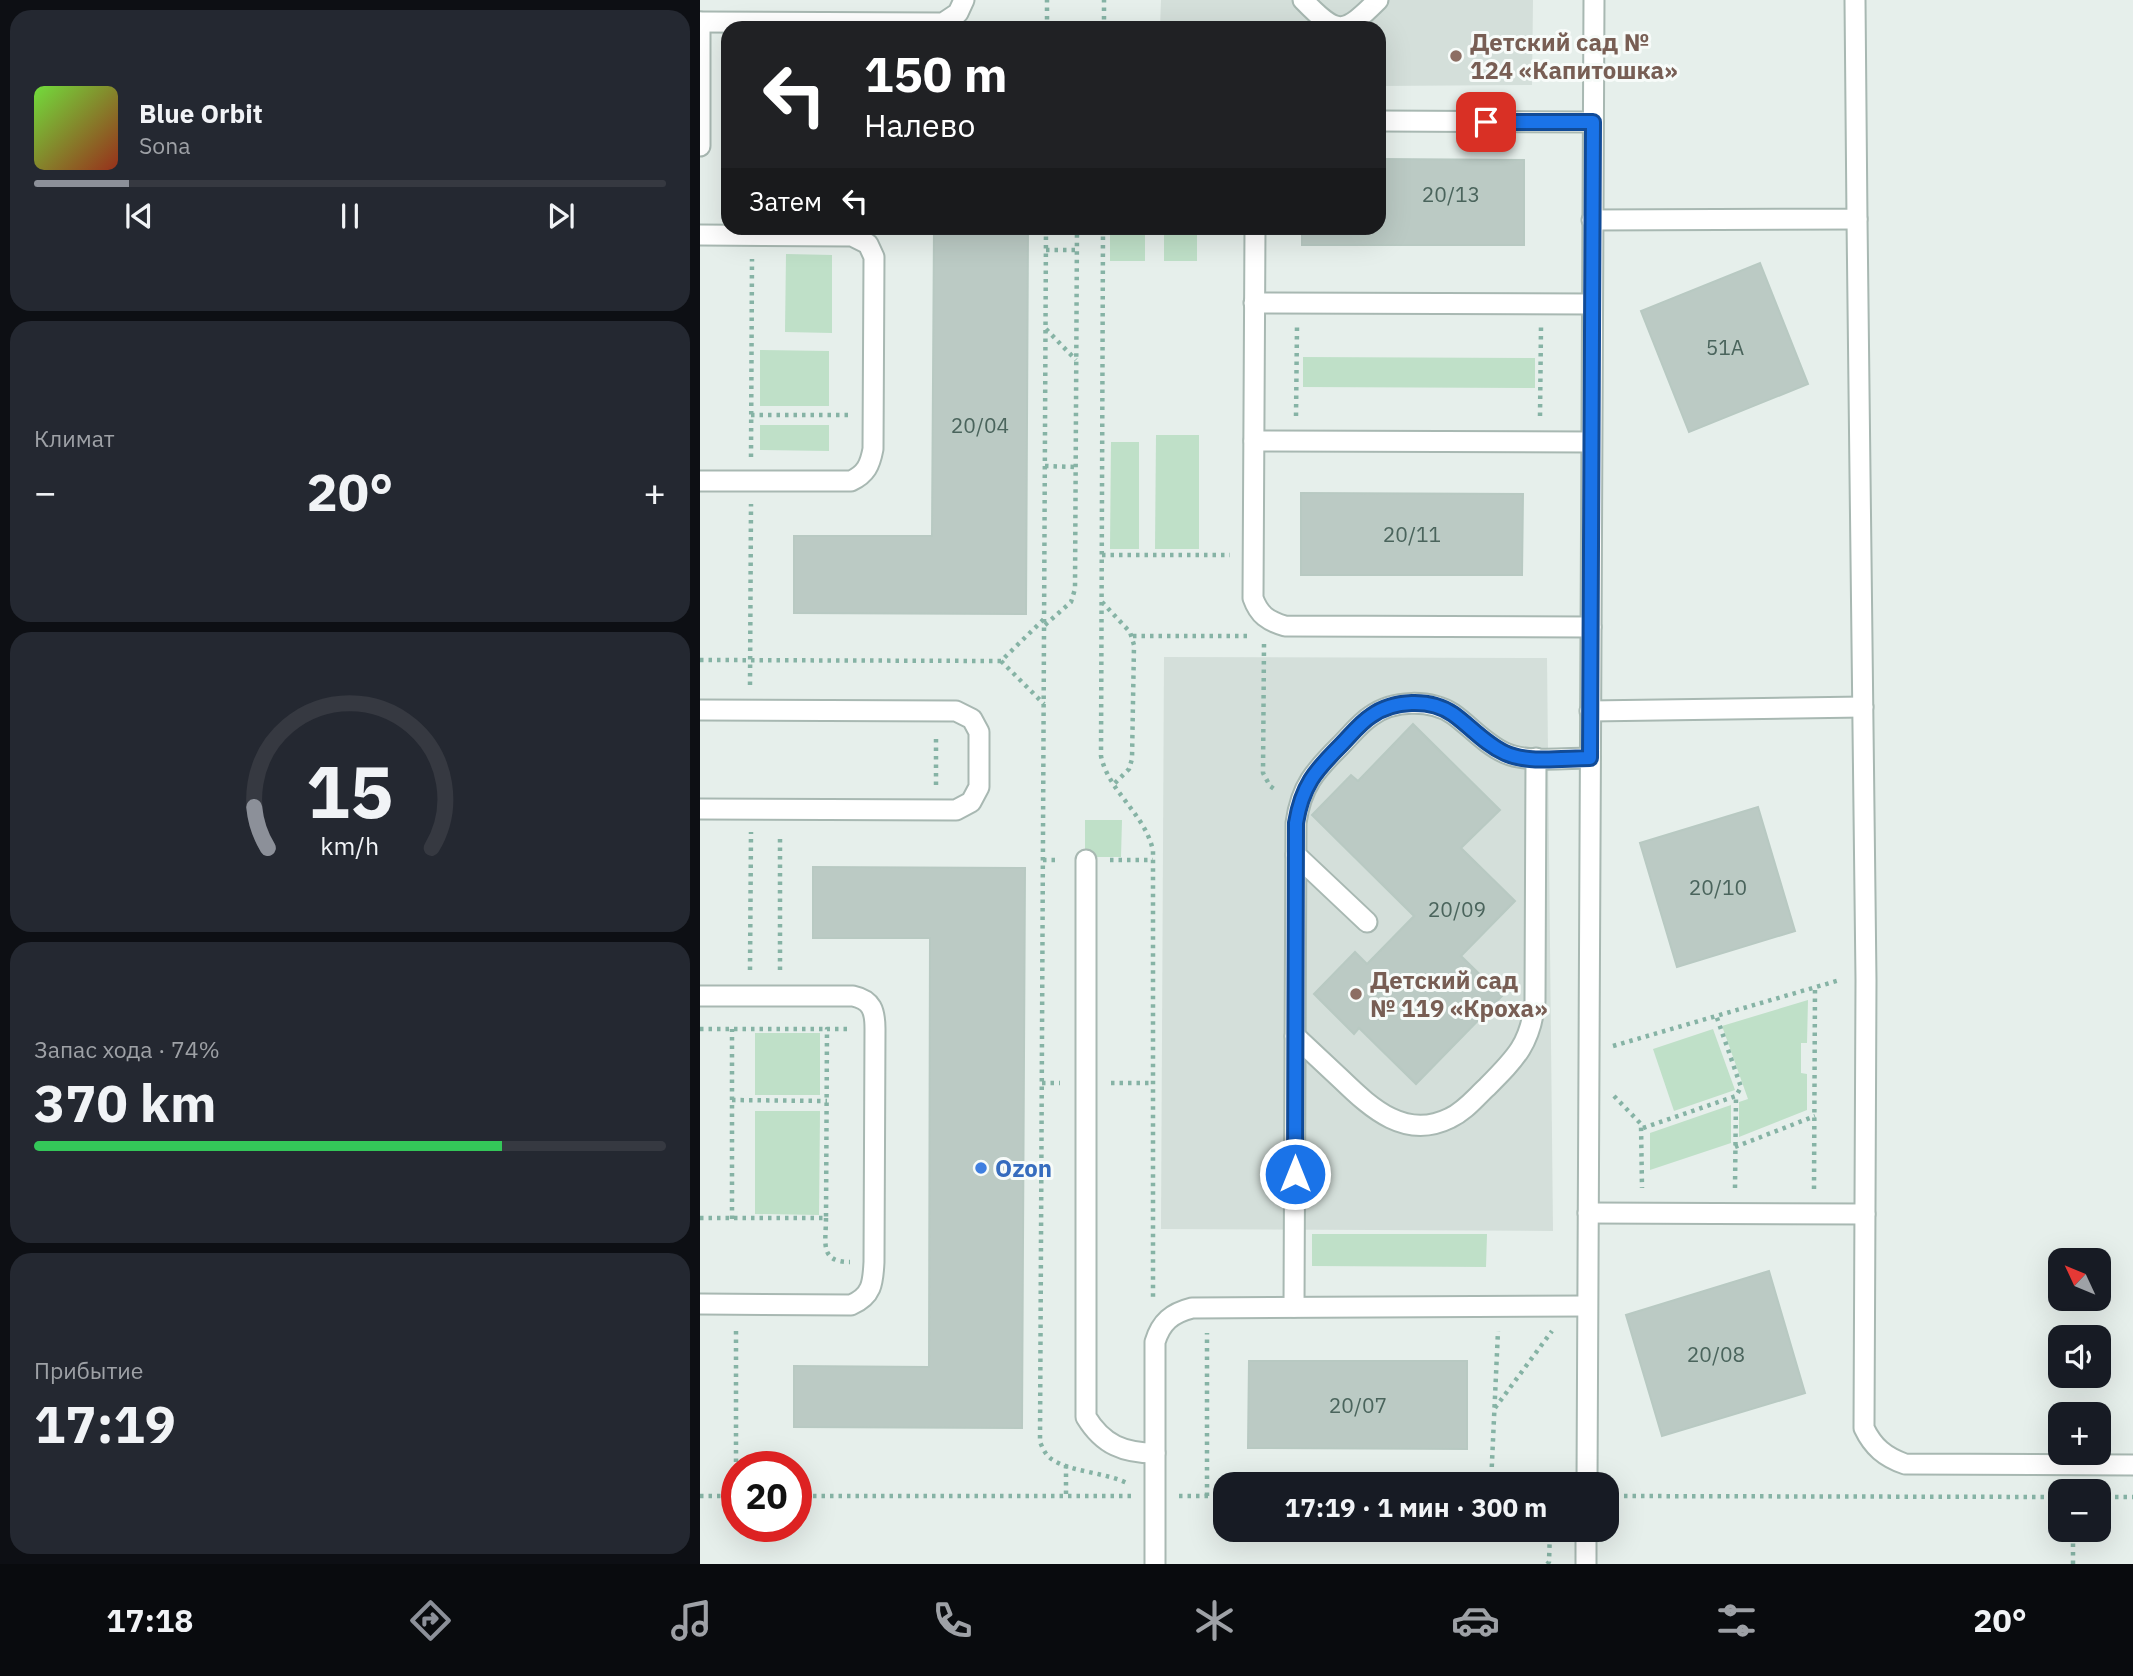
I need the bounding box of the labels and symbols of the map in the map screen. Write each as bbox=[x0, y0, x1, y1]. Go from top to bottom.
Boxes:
place label: Детский сад № 124 «Капитошка» bbox=[1470, 26, 1678, 86]
marker: Детский сад № 124 «Капитошка» bbox=[1448, 48, 1464, 64]
pin bbox=[1456, 92, 1516, 152]
house number: 20/13 bbox=[1422, 180, 1480, 208]
house number: 51А bbox=[1706, 333, 1744, 361]
house number: 20/04 bbox=[951, 411, 1009, 439]
house number: 20/11 bbox=[1383, 520, 1441, 548]
house number: 20/10 bbox=[1689, 873, 1747, 901]
house number: 20/09 bbox=[1428, 895, 1486, 923]
place label: Детский сад № 119 «Кроха» bbox=[1370, 964, 1548, 1024]
marker: Детский сад № 119 «Кроха» bbox=[1348, 986, 1364, 1002]
position arrow bbox=[1258, 1137, 1332, 1211]
place label: Ozon bbox=[995, 1152, 1052, 1184]
marker: Ozon bbox=[973, 1160, 989, 1176]
north arrow bbox=[2048, 1248, 2110, 1311]
house number: 20/08 bbox=[1687, 1340, 1745, 1368]
house number: 20/07 bbox=[1329, 1391, 1387, 1419]
speed limit sign: 20 bbox=[721, 1451, 812, 1542]

